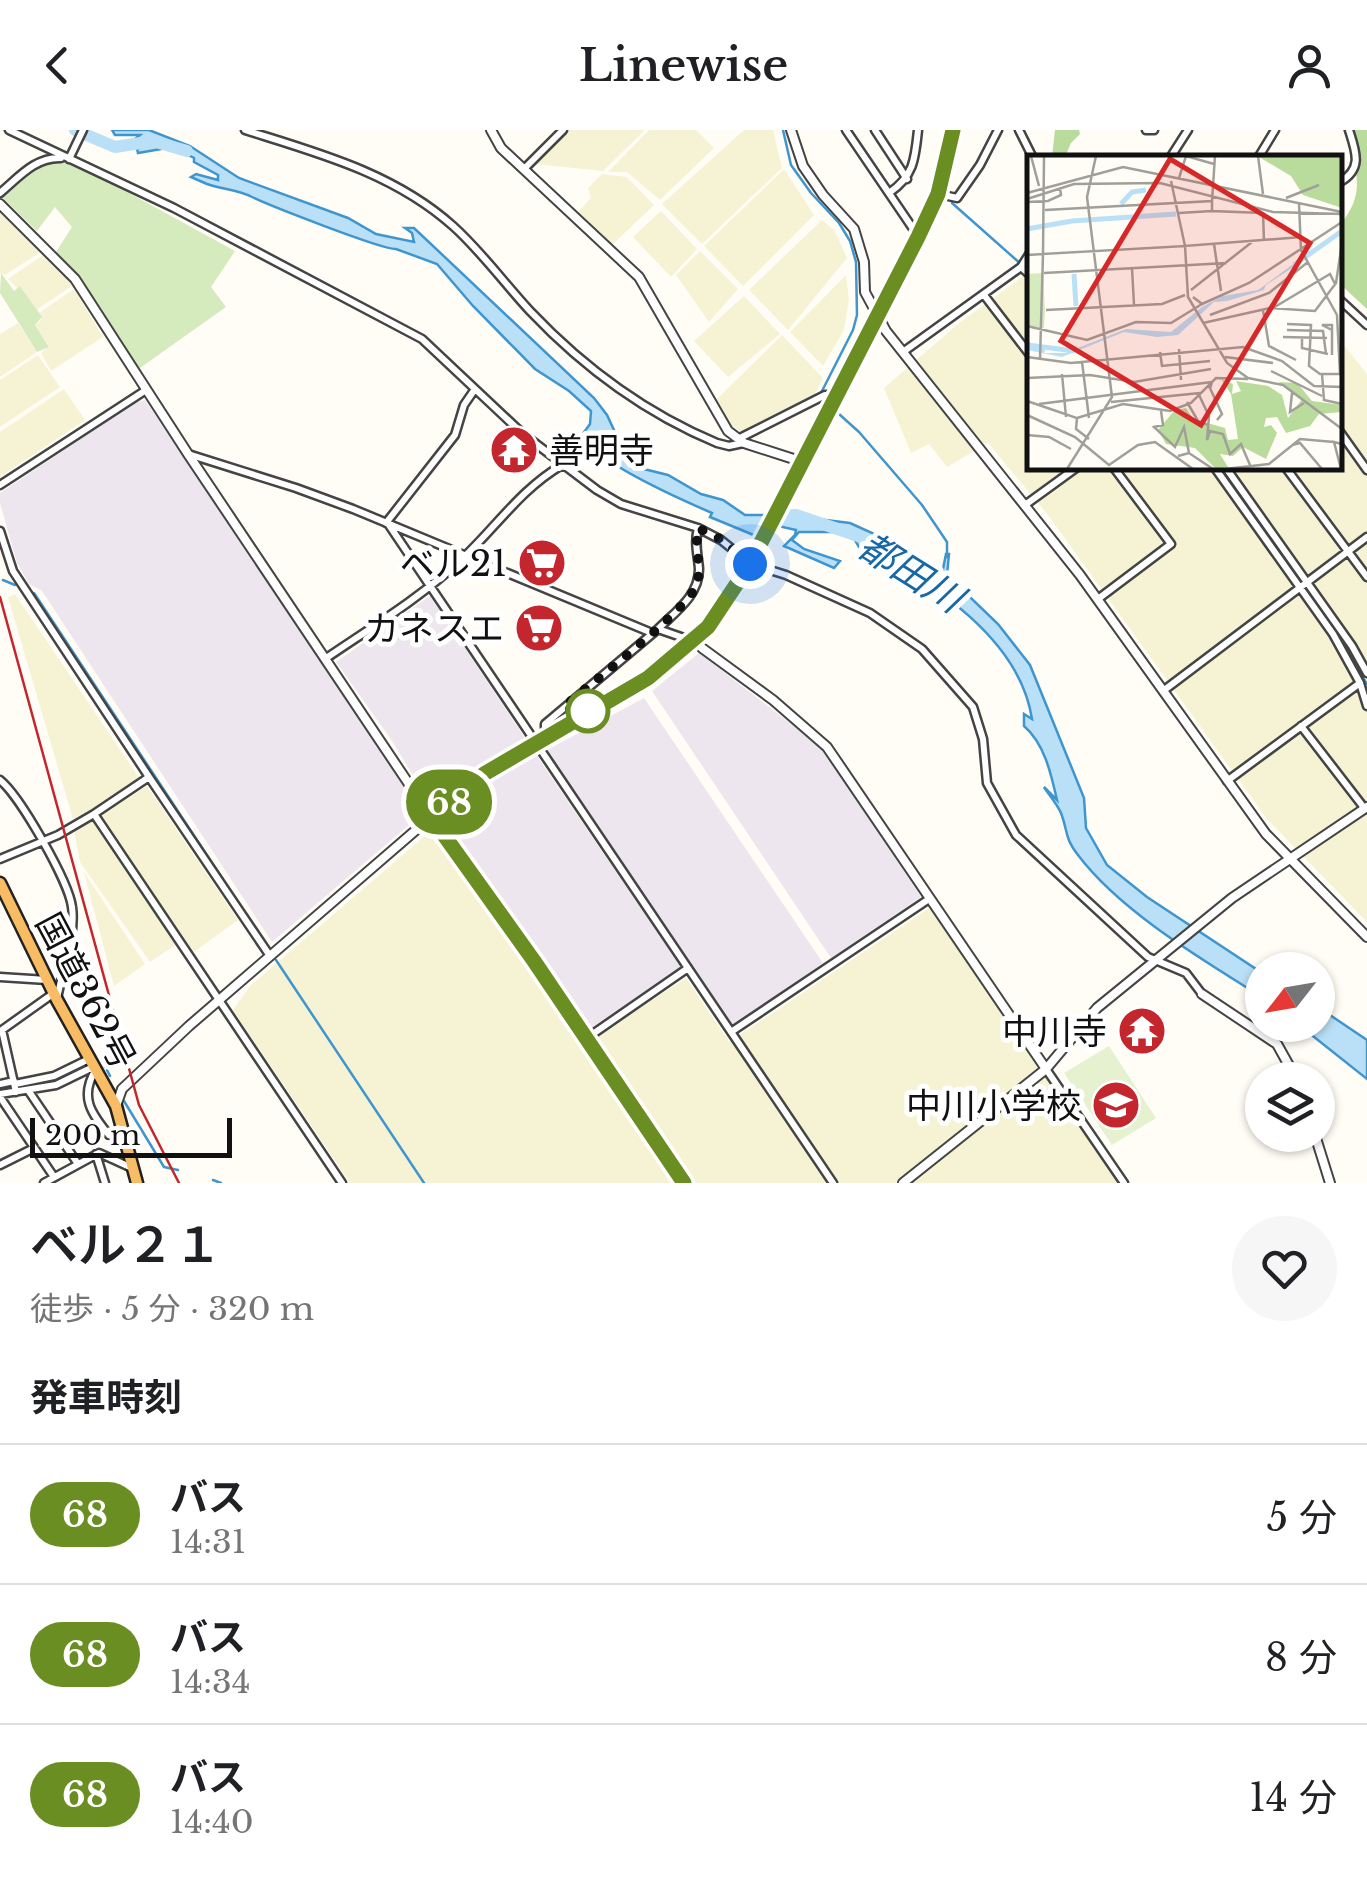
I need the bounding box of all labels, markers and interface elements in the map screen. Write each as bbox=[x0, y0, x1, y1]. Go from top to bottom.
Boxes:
text: Linewise bbox=[579, 37, 788, 93]
icon: back bbox=[30, 38, 85, 93]
icon: person bbox=[1282, 38, 1337, 93]
inset map bbox=[1027, 155, 1342, 470]
temple icon: 善明寺 bbox=[488, 424, 540, 476]
place label: 善明寺 bbox=[549, 429, 654, 472]
water label: 都田川 bbox=[850, 522, 975, 624]
supermarket icon: ベル21 bbox=[516, 537, 568, 589]
your location bbox=[725, 539, 775, 589]
place label: ベル21 bbox=[400, 542, 507, 585]
supermarket icon: カネスエ bbox=[513, 602, 565, 654]
place label: カネスエ bbox=[364, 607, 504, 650]
unlabelled marker bbox=[567, 690, 609, 732]
line badge: 68 bbox=[404, 770, 494, 834]
text: 68 bbox=[426, 781, 472, 824]
street label: 国道362号 bbox=[27, 906, 145, 1076]
north arrow bbox=[1245, 952, 1335, 1042]
map controls bbox=[1245, 952, 1335, 1152]
temple icon: 中川寺 bbox=[1116, 1005, 1168, 1057]
place label: 中川寺 bbox=[1002, 1010, 1107, 1053]
button: layers bbox=[1245, 1062, 1335, 1152]
school or university icon: 中川小学校 bbox=[1090, 1079, 1142, 1131]
place label: 中川小学校 bbox=[906, 1084, 1081, 1127]
scale bar bbox=[30, 1113, 232, 1158]
text: 200 m bbox=[45, 1118, 140, 1153]
text: ベル２１ bbox=[30, 1215, 222, 1275]
button: heart bbox=[1232, 1216, 1337, 1321]
text: 徒歩 · 5 分 · 320 m bbox=[30, 1289, 314, 1329]
text: 発車時刻 bbox=[30, 1374, 182, 1421]
text: バス bbox=[170, 1474, 246, 1521]
text: 68 bbox=[62, 1493, 108, 1536]
text: 5 分 bbox=[1267, 1494, 1337, 1541]
text: 14:31 bbox=[170, 1522, 246, 1562]
text: バス bbox=[170, 1614, 246, 1661]
text: 68 bbox=[62, 1633, 108, 1676]
text: 8 分 bbox=[1265, 1634, 1337, 1681]
text: 14:34 bbox=[170, 1662, 251, 1702]
text: バス bbox=[170, 1754, 246, 1801]
text: 68 bbox=[62, 1773, 108, 1816]
text: 14 分 bbox=[1249, 1774, 1337, 1821]
text: 14:40 bbox=[170, 1802, 254, 1842]

